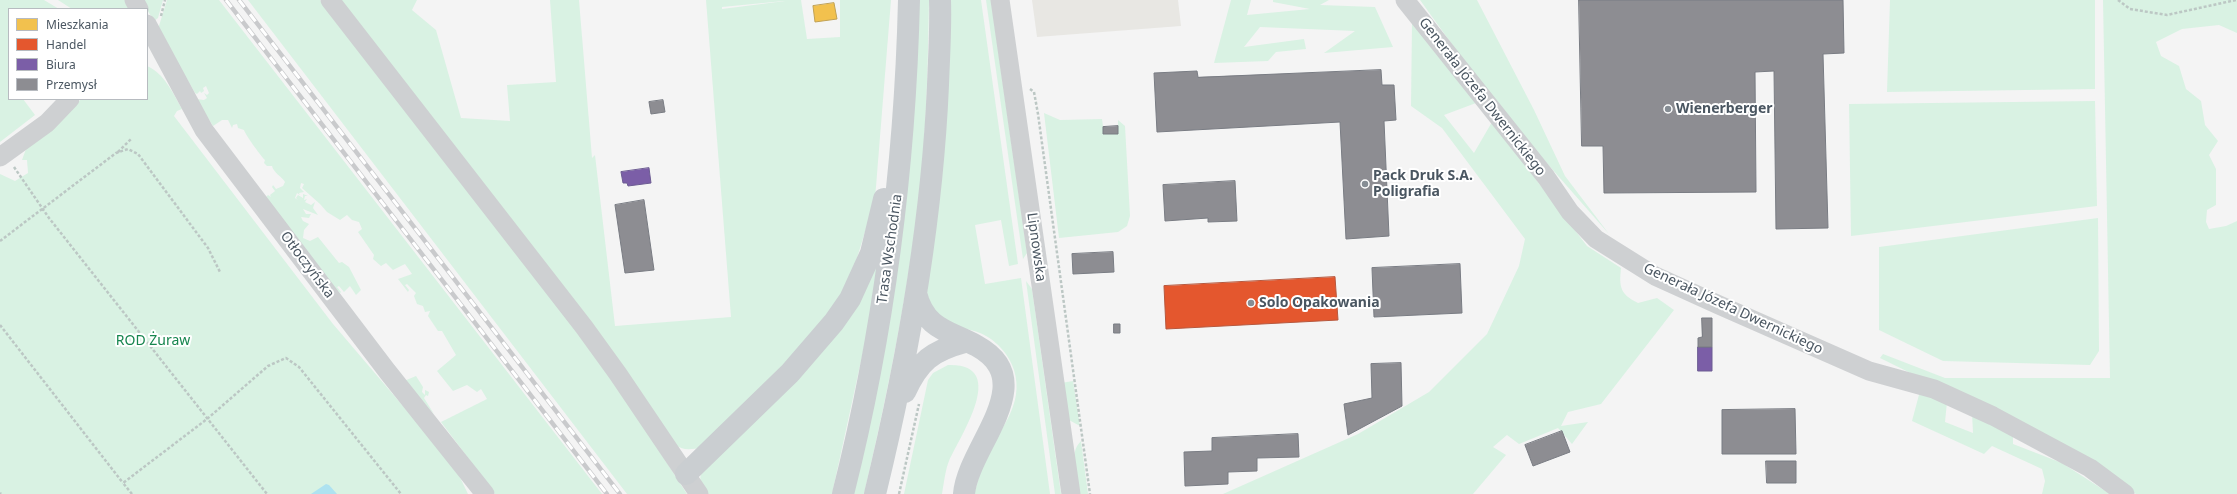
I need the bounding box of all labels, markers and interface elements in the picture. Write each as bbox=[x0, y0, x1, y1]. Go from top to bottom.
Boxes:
legend bbox=[8, 8, 148, 100]
street label: Generała Józefa Dwernickiego bbox=[1415, 15, 1549, 179]
text: Mieszkania bbox=[46, 16, 109, 33]
text: Handel bbox=[46, 36, 86, 53]
text: Biura bbox=[46, 56, 76, 73]
text: Przemysł bbox=[46, 76, 97, 93]
place label: Wienerberger bbox=[1676, 101, 1773, 117]
marker: Wienerberger bbox=[1663, 104, 1673, 114]
place label: Pack Druk S.A. Poligrafia bbox=[1373, 168, 1473, 200]
marker: Pack Druk S.A. Poligrafia bbox=[1360, 179, 1370, 189]
street label: Trasa Wschodnia bbox=[874, 193, 906, 305]
street label: Lipnowska bbox=[1023, 211, 1049, 283]
street label: Otłoczyńska bbox=[276, 228, 338, 302]
street label: Generała Józefa Dwernickiego bbox=[1641, 260, 1825, 358]
place label: Solo Opakowania bbox=[1259, 295, 1380, 311]
marker: Solo Opakowania bbox=[1246, 298, 1256, 308]
park label: ROD Żuraw bbox=[116, 333, 190, 349]

